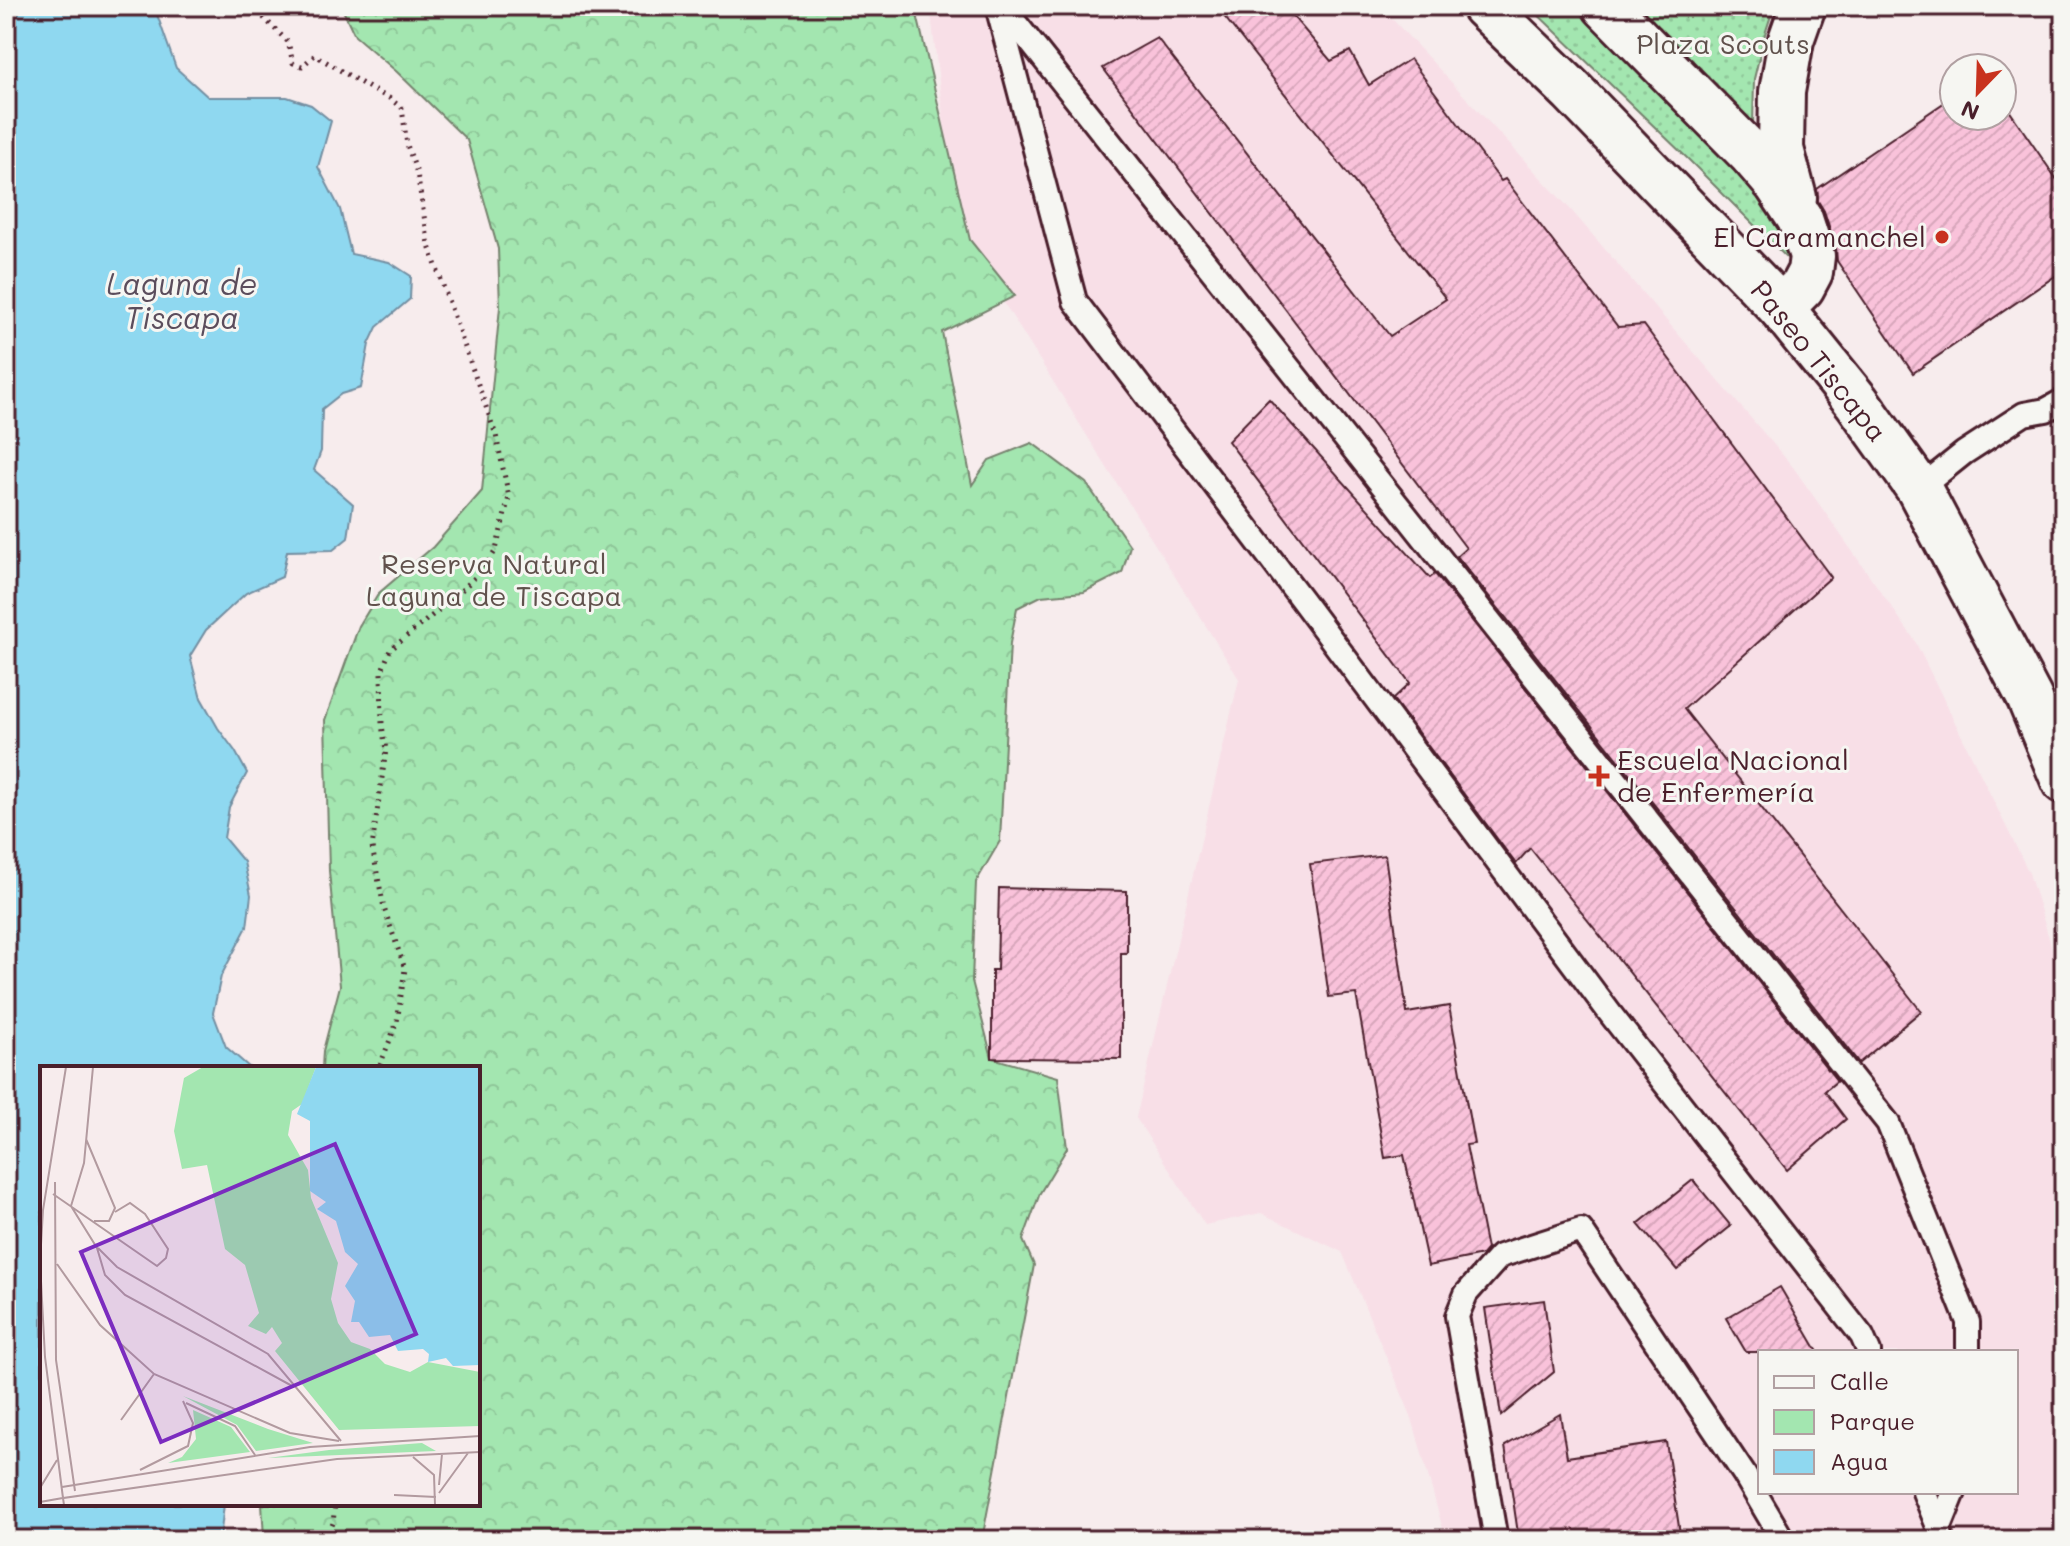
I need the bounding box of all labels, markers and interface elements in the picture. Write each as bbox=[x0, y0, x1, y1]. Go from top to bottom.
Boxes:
park label: Plaza Scouts bbox=[1636, 25, 1810, 61]
north arrow bbox=[1938, 52, 2018, 132]
text: N bbox=[1957, 94, 1983, 127]
place label: El Caramanchel bbox=[1713, 218, 1926, 254]
marker: El Caramanchel bbox=[1933, 228, 1951, 246]
water label: Laguna de Tiscapa bbox=[107, 263, 257, 337]
street label: Paseo Tiscapa bbox=[1744, 272, 1896, 448]
park label: Reserva Natural Laguna de Tiscapa bbox=[366, 545, 622, 613]
place label: Escuela Nacional de Enfermería bbox=[1617, 741, 1849, 809]
marker: Escuela Nacional de Enfermería bbox=[1588, 765, 1610, 787]
inset map bbox=[40, 1066, 480, 1506]
legend bbox=[1758, 1350, 2018, 1494]
text: Calle bbox=[1830, 1365, 1889, 1396]
text: Parque bbox=[1830, 1405, 1915, 1436]
text: Agua bbox=[1830, 1445, 1889, 1476]

